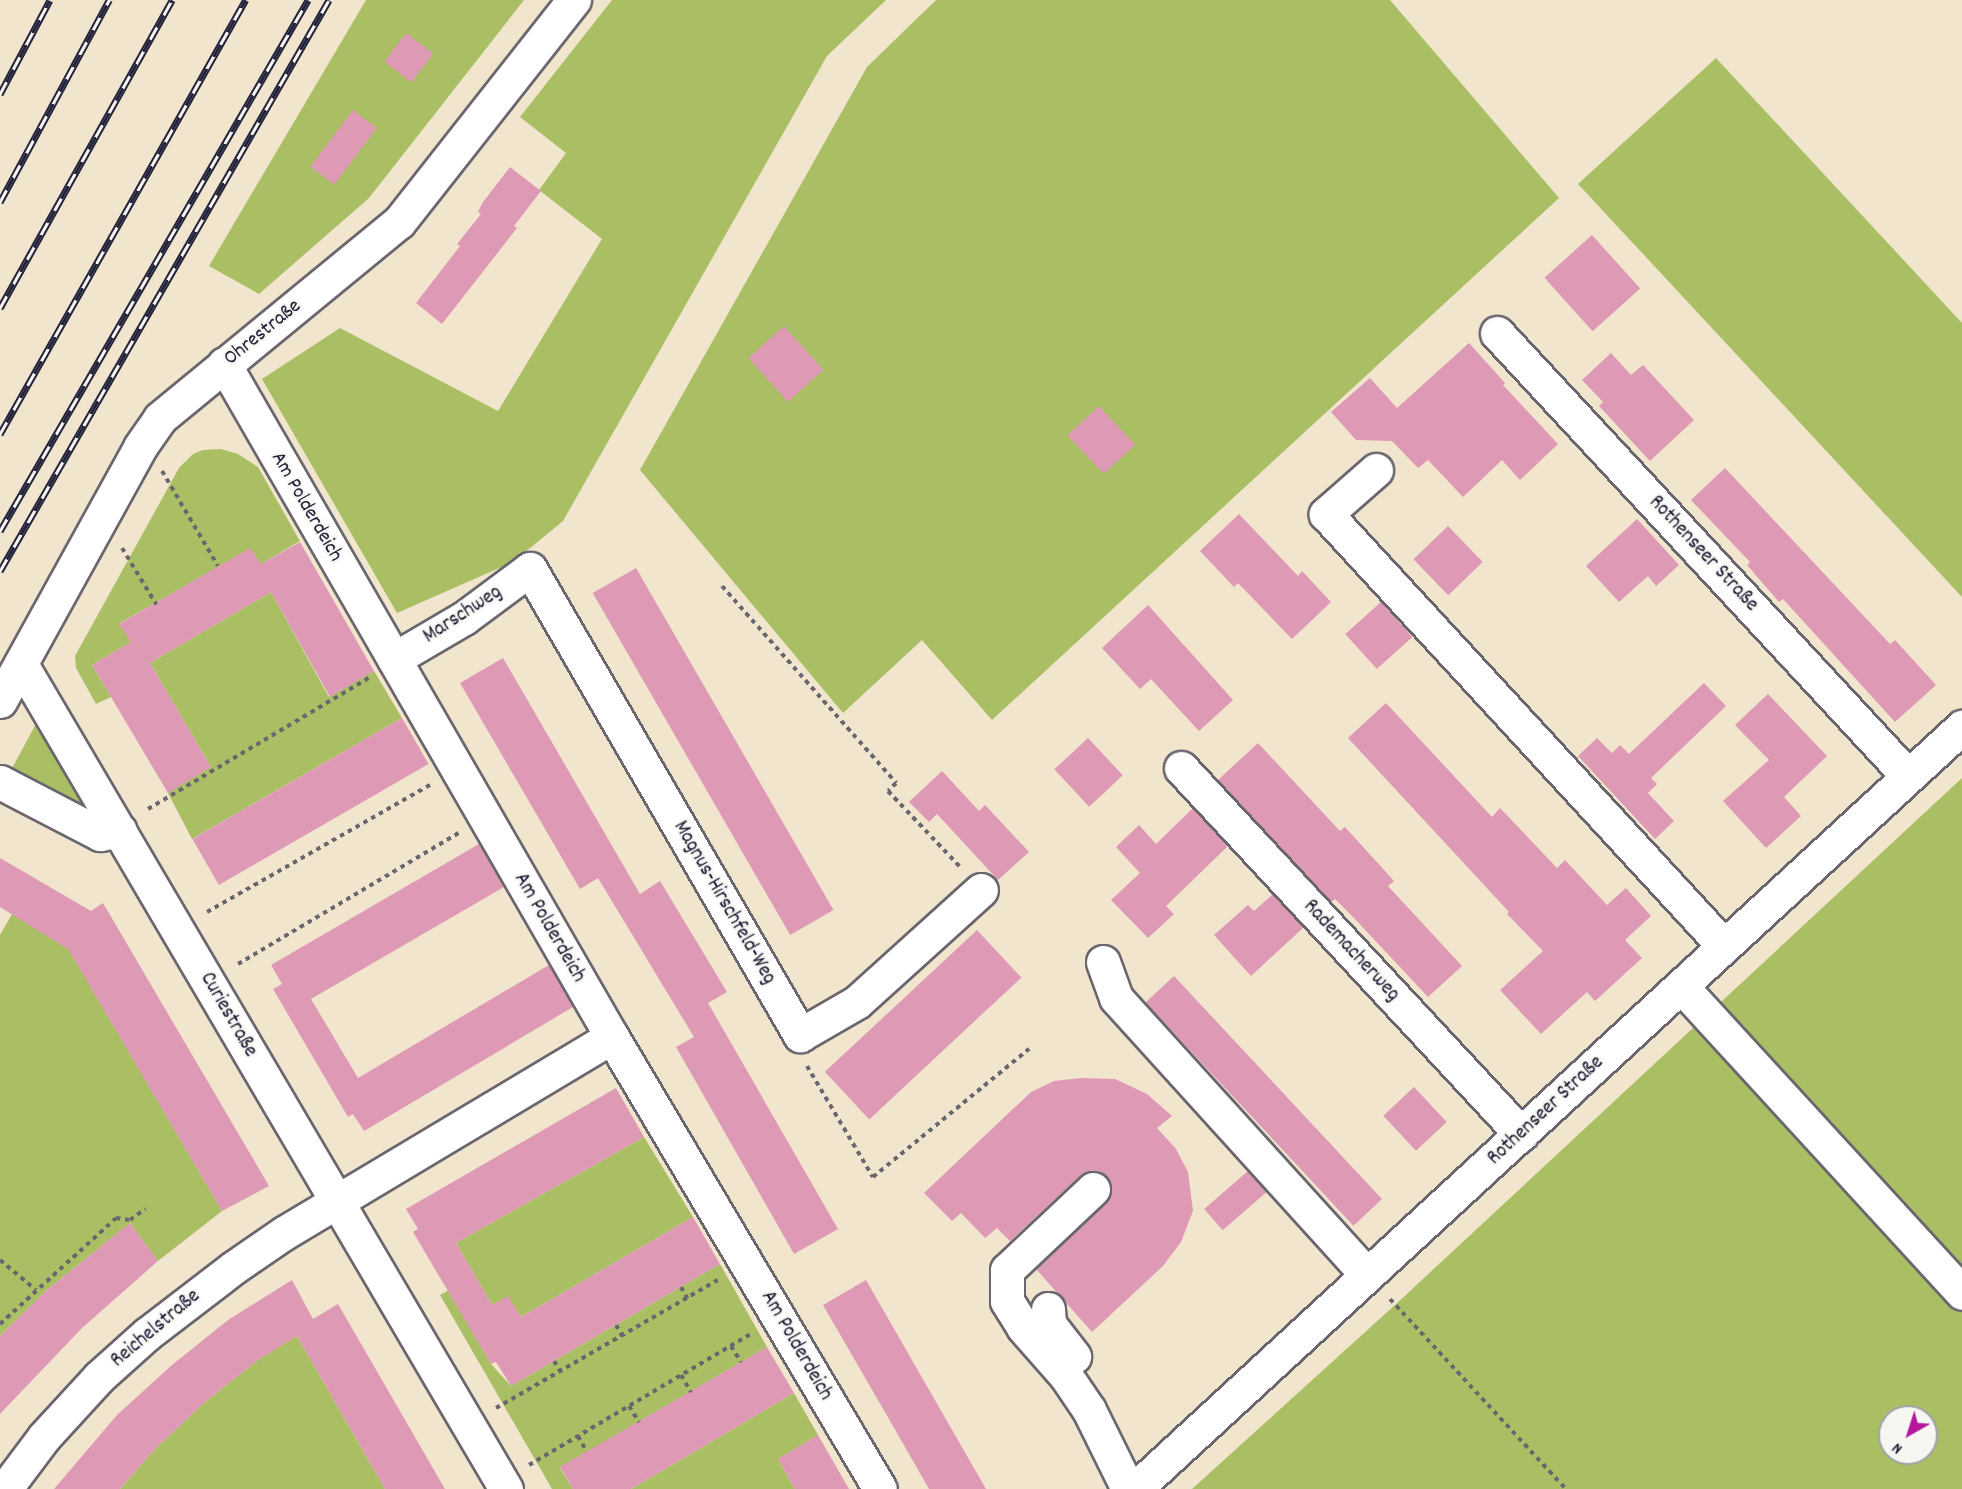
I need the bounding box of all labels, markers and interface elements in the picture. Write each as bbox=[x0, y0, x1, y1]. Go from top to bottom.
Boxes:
street label: Ohrestraße bbox=[219, 294, 307, 372]
street label: Am Polderdeich bbox=[264, 448, 348, 566]
street label: Rothenseer Straße bbox=[1643, 491, 1763, 617]
street label: Marschweg bbox=[419, 580, 507, 650]
street label: Magnus-Hirschfeld-Weg bbox=[667, 817, 781, 989]
street label: Am Polderdeich bbox=[507, 869, 591, 987]
street label: Rademacherweg bbox=[1297, 895, 1405, 1007]
street label: Curiestraße bbox=[194, 968, 262, 1062]
street label: Rothenseer Straße bbox=[1483, 1051, 1609, 1171]
street label: Reichelstraße bbox=[106, 1284, 206, 1374]
street label: Am Polderdeich bbox=[754, 1287, 838, 1405]
north arrow bbox=[1878, 1405, 1938, 1465]
text: N bbox=[1887, 1436, 1908, 1459]

